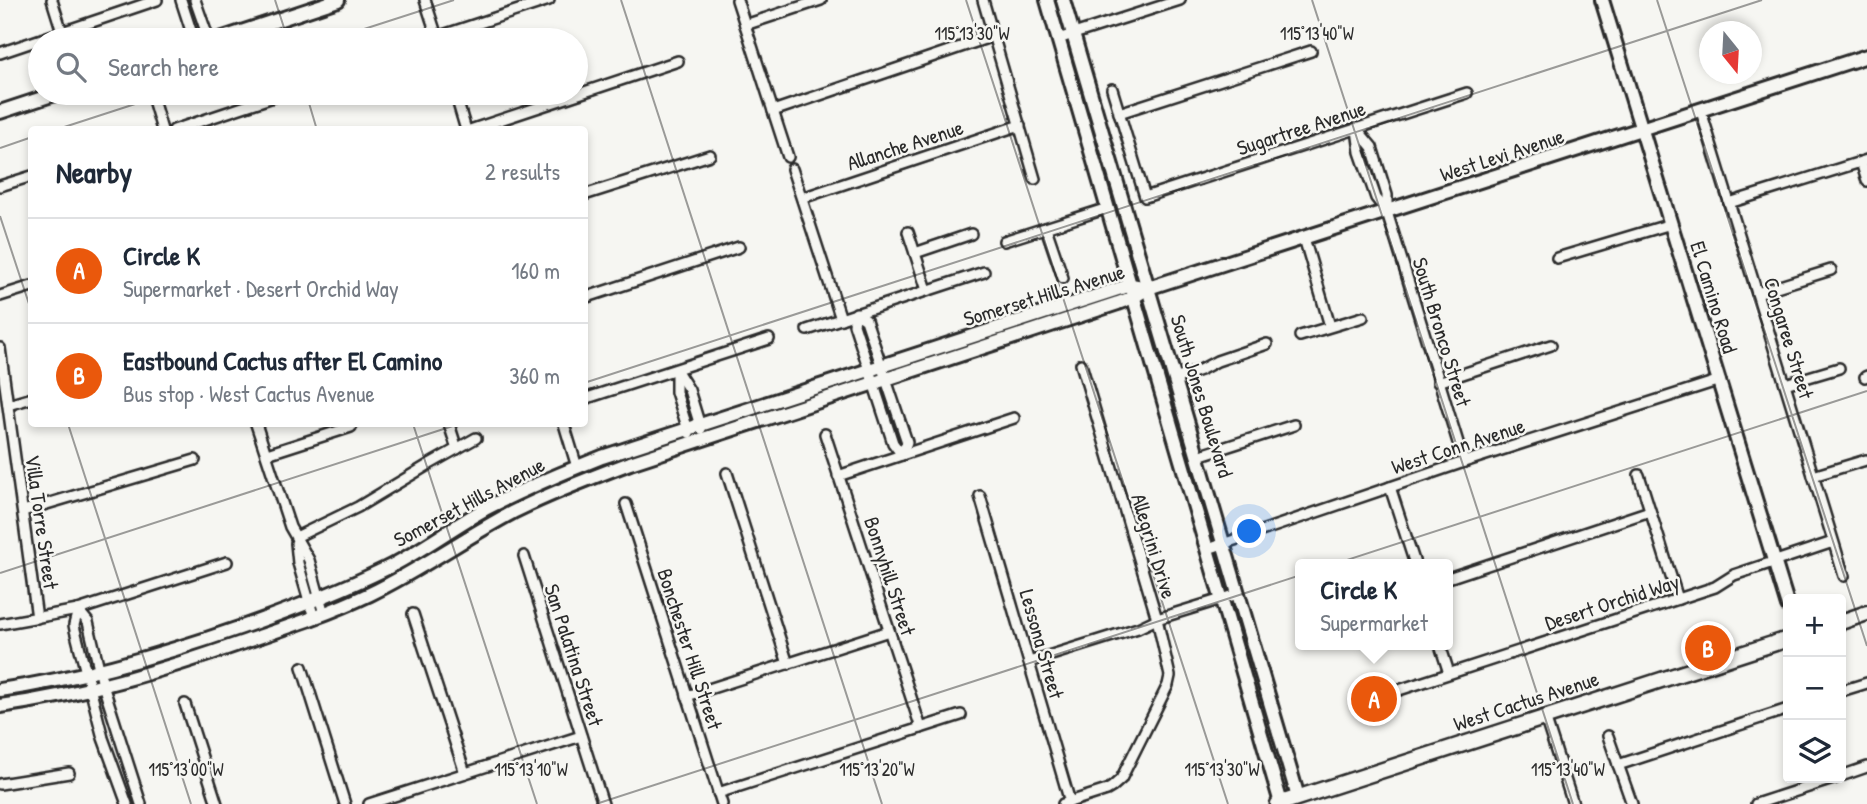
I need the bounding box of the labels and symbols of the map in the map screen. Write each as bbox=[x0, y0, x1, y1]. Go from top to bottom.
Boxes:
text: 115°13'30"W bbox=[934, 21, 1010, 46]
text: 115°13'40"W bbox=[1280, 21, 1354, 46]
north arrow bbox=[1699, 21, 1762, 84]
street label: Sugartree Avenue bbox=[1233, 94, 1369, 162]
street label: Allanche Avenue bbox=[843, 113, 967, 177]
street label: West Levi Avenue bbox=[1436, 121, 1568, 189]
street label: El Camino Road bbox=[1683, 237, 1745, 357]
street label: South Bronco Street bbox=[1406, 254, 1479, 411]
street label: Somerset Hills Avenue bbox=[960, 257, 1128, 333]
street label: Congaree Street bbox=[1757, 274, 1821, 403]
street label: South Jones Boulevard bbox=[1163, 311, 1241, 481]
street label: West Conn Avenue bbox=[1388, 411, 1528, 481]
street label: Somerset Hills Avenue bbox=[388, 450, 550, 554]
street label: Villa Torre Street bbox=[18, 453, 66, 592]
street label: Allegrini Drive bbox=[1124, 490, 1184, 602]
street label: Bonnyhill Street bbox=[857, 513, 923, 640]
your location bbox=[1232, 514, 1266, 548]
street label: Bonchester Hill Street bbox=[650, 565, 730, 734]
street label: Desert Orchid Way bbox=[1541, 567, 1683, 637]
street label: San Palatina Street bbox=[537, 580, 611, 730]
street label: Lessona Street bbox=[1013, 586, 1072, 703]
pin: B bbox=[1685, 622, 1731, 674]
street label: West Cactus Avenue bbox=[1450, 664, 1602, 738]
pin: A bbox=[1351, 673, 1397, 725]
text: 115°13'00"W bbox=[148, 757, 224, 782]
text: 115°13'10"W bbox=[494, 757, 568, 782]
text: 115°13'20"W bbox=[839, 757, 915, 782]
text: 115°13'30"W bbox=[1184, 757, 1260, 782]
text: 115°13'40"W bbox=[1531, 757, 1605, 782]

